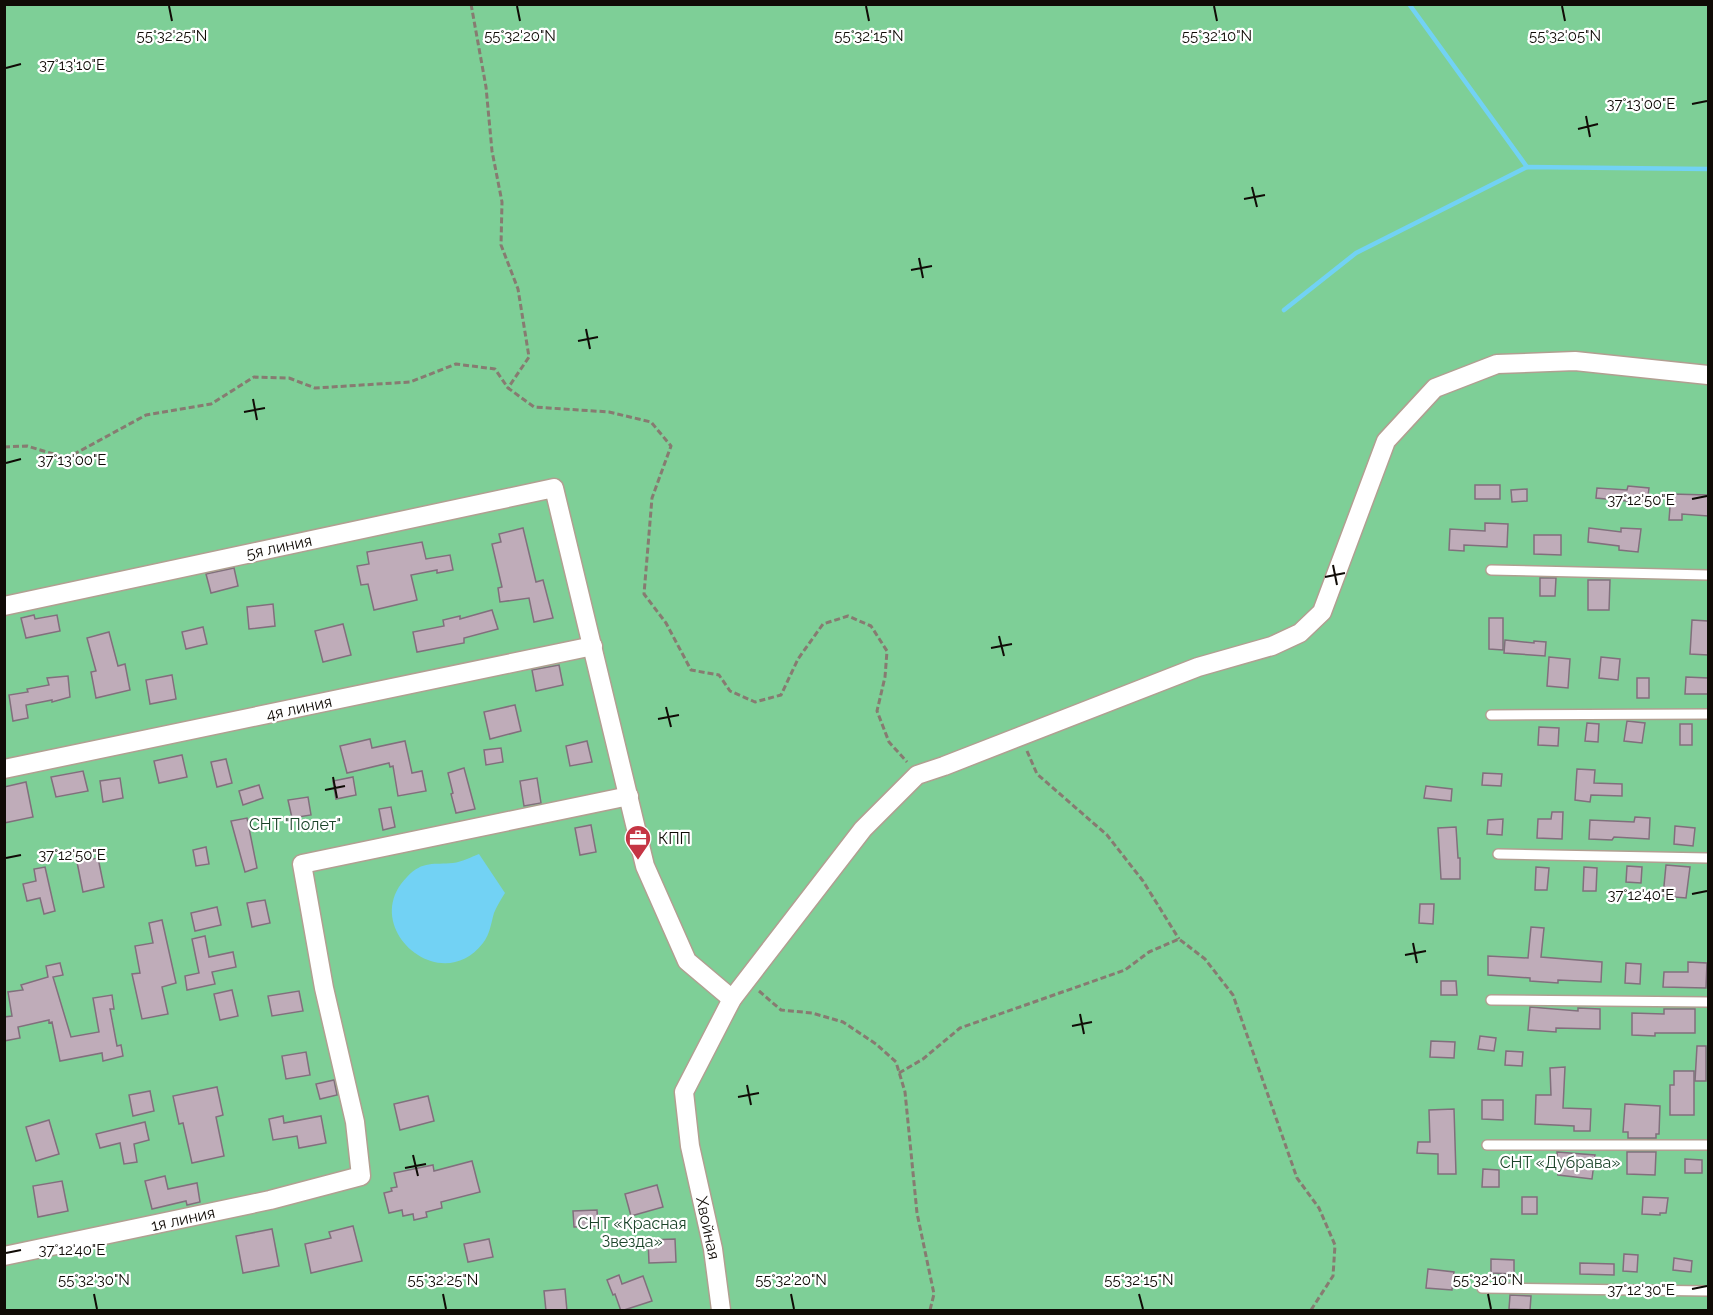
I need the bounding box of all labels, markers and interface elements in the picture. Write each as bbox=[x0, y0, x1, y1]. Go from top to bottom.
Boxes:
text: 55°32'25"N bbox=[137, 27, 207, 45]
text: 55°32'20"N bbox=[484, 27, 556, 45]
text: 55°32'15"N bbox=[834, 27, 904, 45]
text: 55°32'10"N bbox=[1182, 27, 1252, 45]
text: 55°32'05"N bbox=[1529, 27, 1601, 45]
text: 37°13'10"E bbox=[39, 56, 105, 74]
text: 37°13'00"E bbox=[1607, 95, 1675, 113]
text: 37°13'00"E bbox=[38, 451, 106, 469]
text: 37°12'50"E bbox=[1607, 491, 1675, 509]
street label: 5я линия bbox=[244, 531, 314, 563]
street label: 4я линия bbox=[264, 692, 334, 724]
park label: СНТ "Полет" bbox=[249, 815, 341, 834]
office icon: КПП bbox=[623, 823, 653, 861]
place label: КПП bbox=[658, 829, 691, 848]
text: 37°12'50"E bbox=[38, 846, 106, 864]
text: 37°12'40"E bbox=[1608, 886, 1674, 904]
park label: СНТ «Дубрава» bbox=[1500, 1153, 1620, 1172]
street label: Хвойная bbox=[692, 1195, 724, 1261]
street label: 1я линия bbox=[149, 1203, 217, 1235]
park label: СНТ «Красная Звезда» bbox=[577, 1214, 687, 1251]
text: 37°12'40"E bbox=[39, 1241, 105, 1259]
text: 55°32'30"N bbox=[58, 1271, 130, 1289]
text: 55°32'25"N bbox=[408, 1271, 478, 1289]
text: 55°32'20"N bbox=[755, 1271, 827, 1289]
text: 55°32'15"N bbox=[1104, 1271, 1174, 1289]
text: 55°32'10"N bbox=[1453, 1271, 1523, 1289]
text: 37°12'30"E bbox=[1607, 1281, 1675, 1299]

